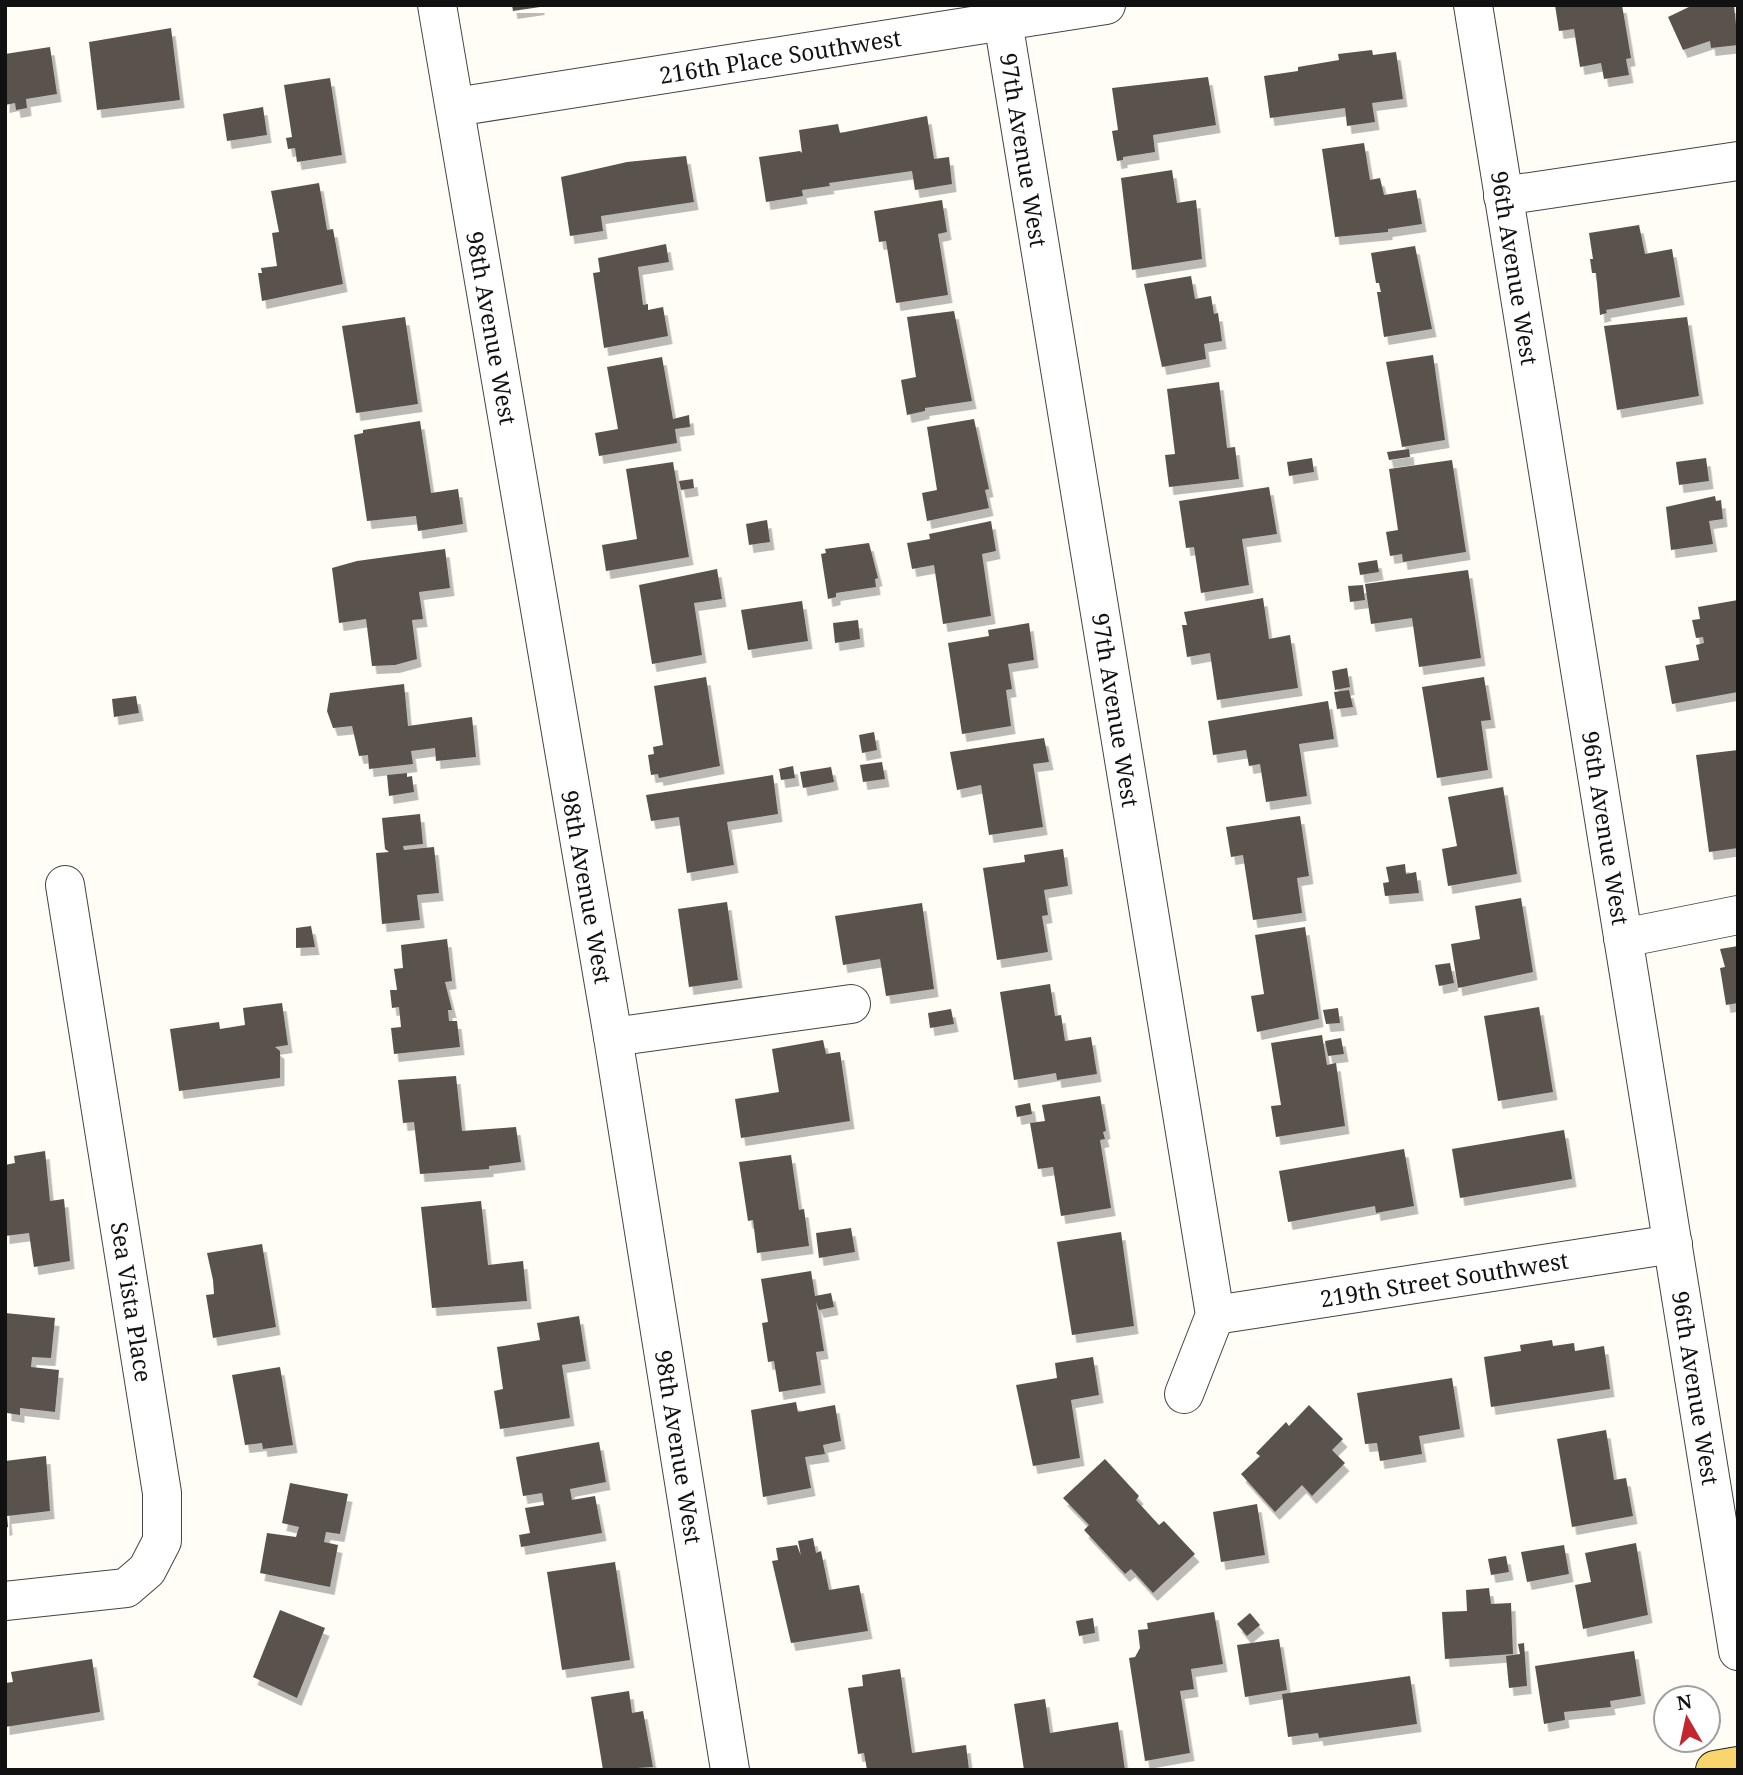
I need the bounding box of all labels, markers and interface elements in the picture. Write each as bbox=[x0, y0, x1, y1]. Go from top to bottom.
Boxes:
street label: 216th Place Southwest bbox=[657, 21, 903, 91]
street label: 97th Avenue West bbox=[993, 51, 1055, 249]
street label: 96th Avenue West bbox=[1484, 169, 1546, 367]
street label: 98th Avenue West bbox=[459, 229, 525, 427]
street label: 97th Avenue West bbox=[1085, 611, 1147, 809]
street label: 96th Avenue West bbox=[1575, 729, 1637, 927]
street label: 98th Avenue West bbox=[554, 788, 620, 986]
street label: Sea Vista Place bbox=[104, 1220, 160, 1384]
street label: 219th Street Southwest bbox=[1318, 1244, 1570, 1314]
street label: 96th Avenue West bbox=[1665, 1289, 1727, 1487]
street label: 98th Avenue West bbox=[648, 1348, 710, 1546]
north arrow bbox=[1652, 1684, 1722, 1754]
text: N bbox=[1675, 1688, 1694, 1716]

